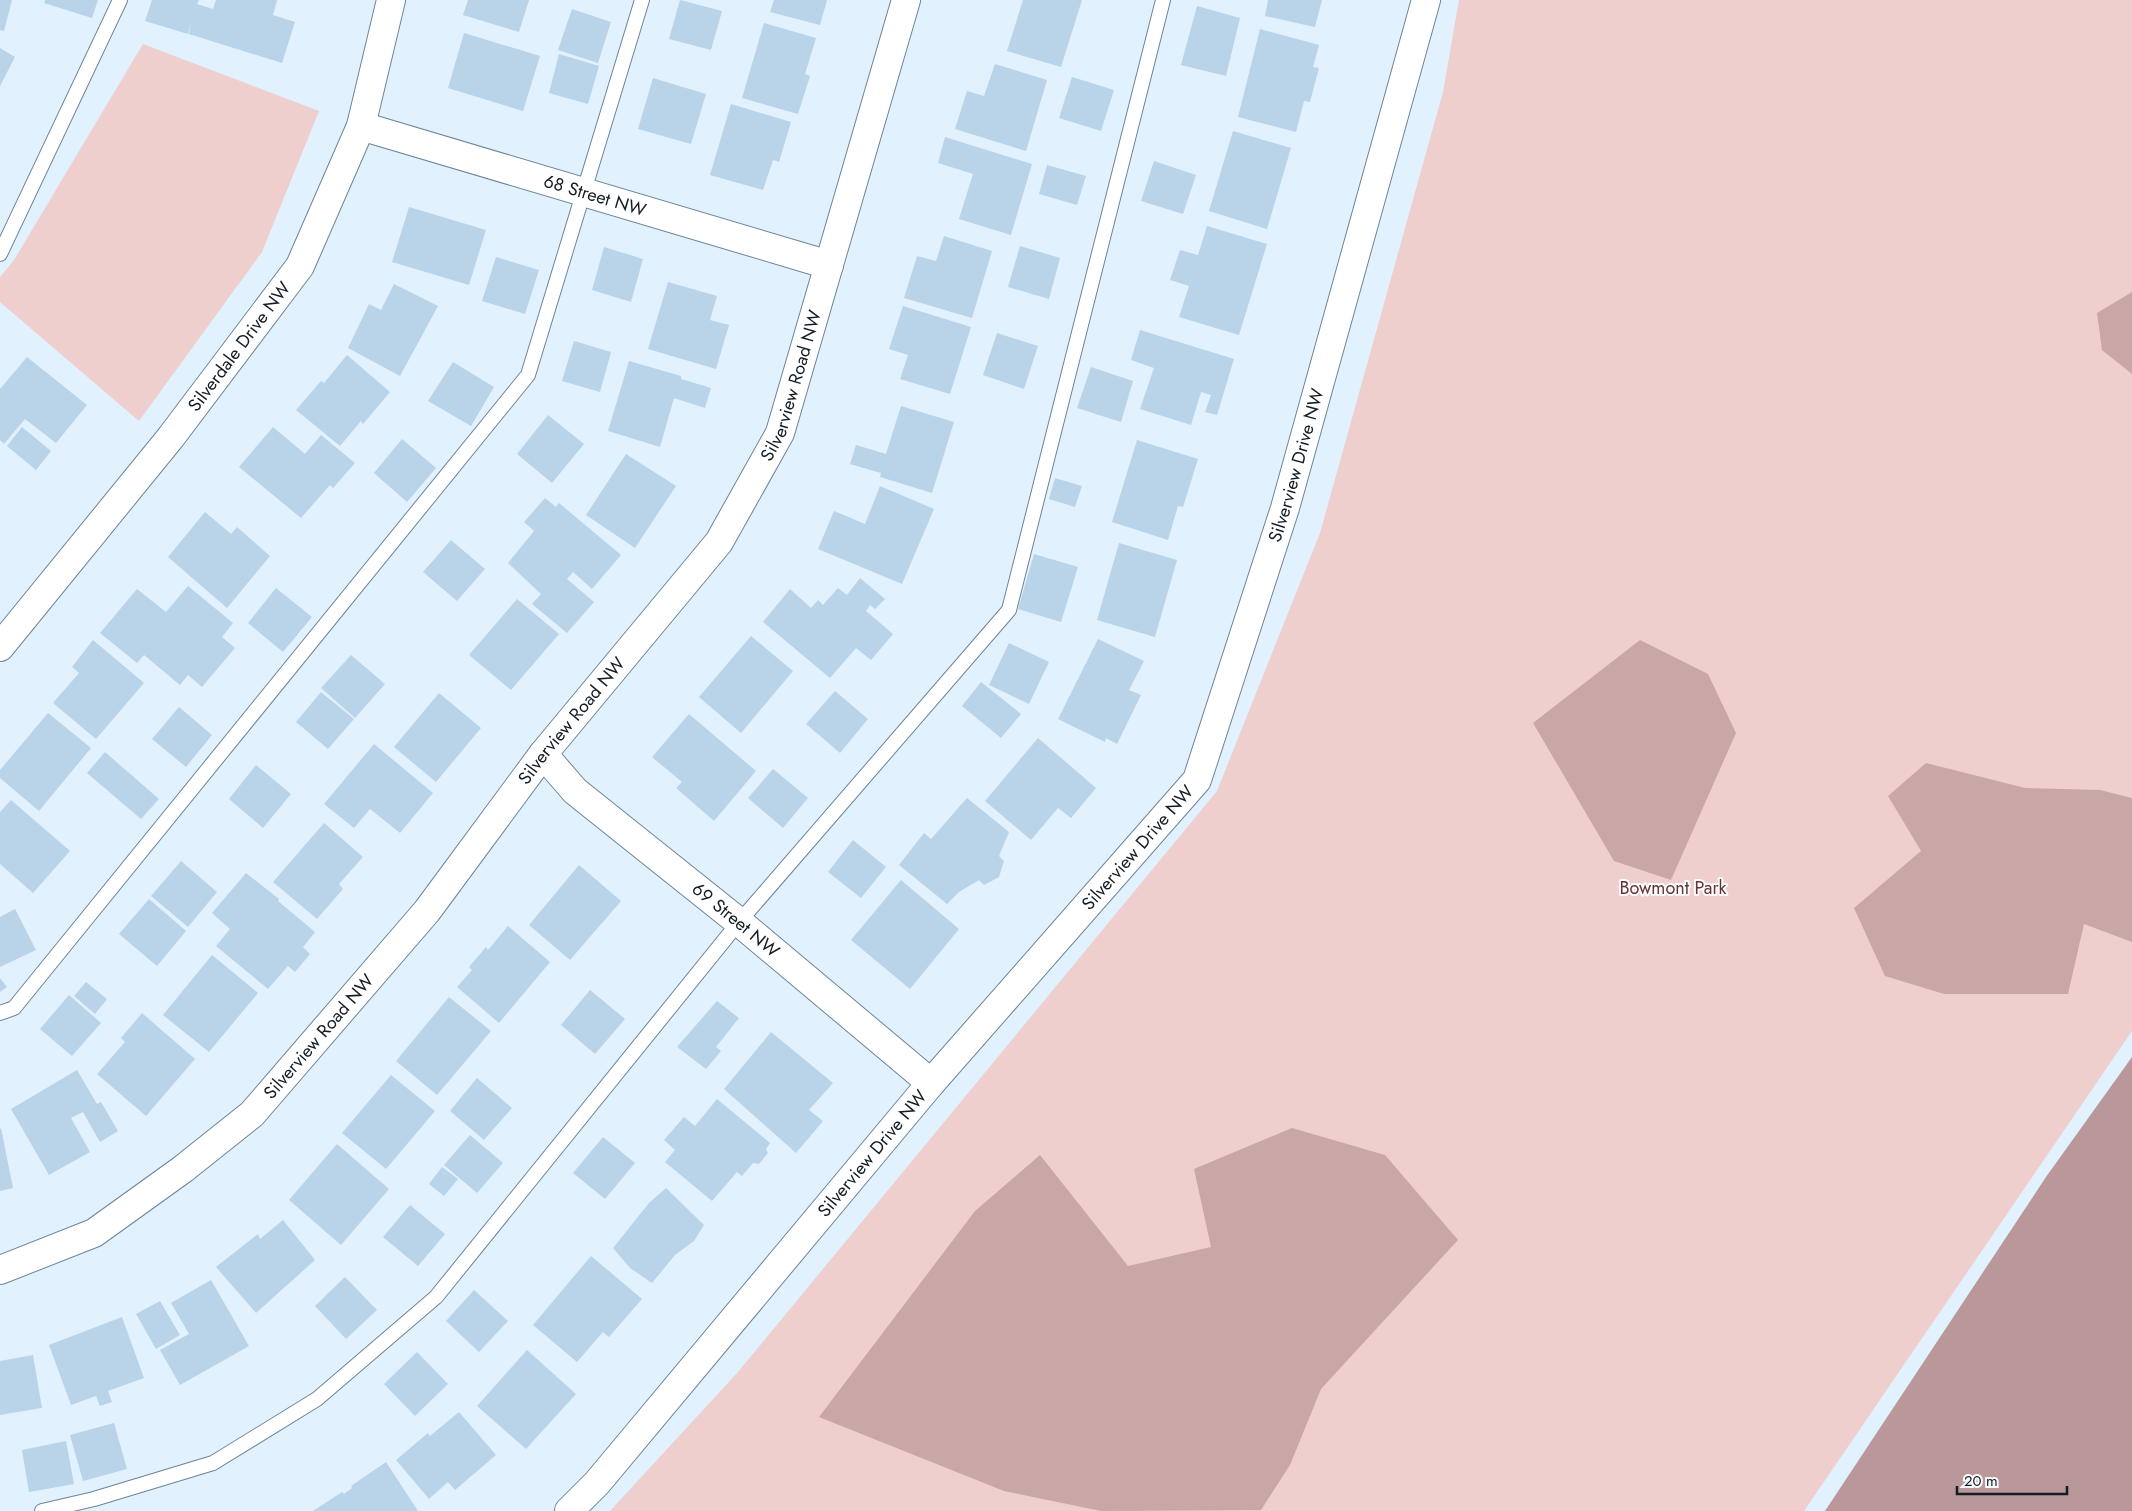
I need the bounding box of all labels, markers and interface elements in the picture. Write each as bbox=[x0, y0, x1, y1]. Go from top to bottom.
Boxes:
street label: 68 Street NW bbox=[540, 168, 649, 223]
street label: Silverdale Drive NW bbox=[182, 276, 297, 417]
street label: Silverview Road NW bbox=[754, 307, 828, 466]
street label: Silverview Drive NW bbox=[1262, 385, 1331, 546]
street label: Silverview Road NW bbox=[512, 651, 632, 790]
street label: Silverview Drive NW bbox=[1076, 779, 1200, 916]
park label: Bowmont Park bbox=[1620, 875, 1727, 901]
street label: 69 Street NW bbox=[686, 876, 785, 964]
street label: Silverview Road NW bbox=[257, 968, 380, 1105]
street label: Silverview Drive NW bbox=[811, 1084, 933, 1223]
scale bar bbox=[1957, 1464, 2067, 1496]
text: 20 m bbox=[1964, 1470, 1998, 1492]

